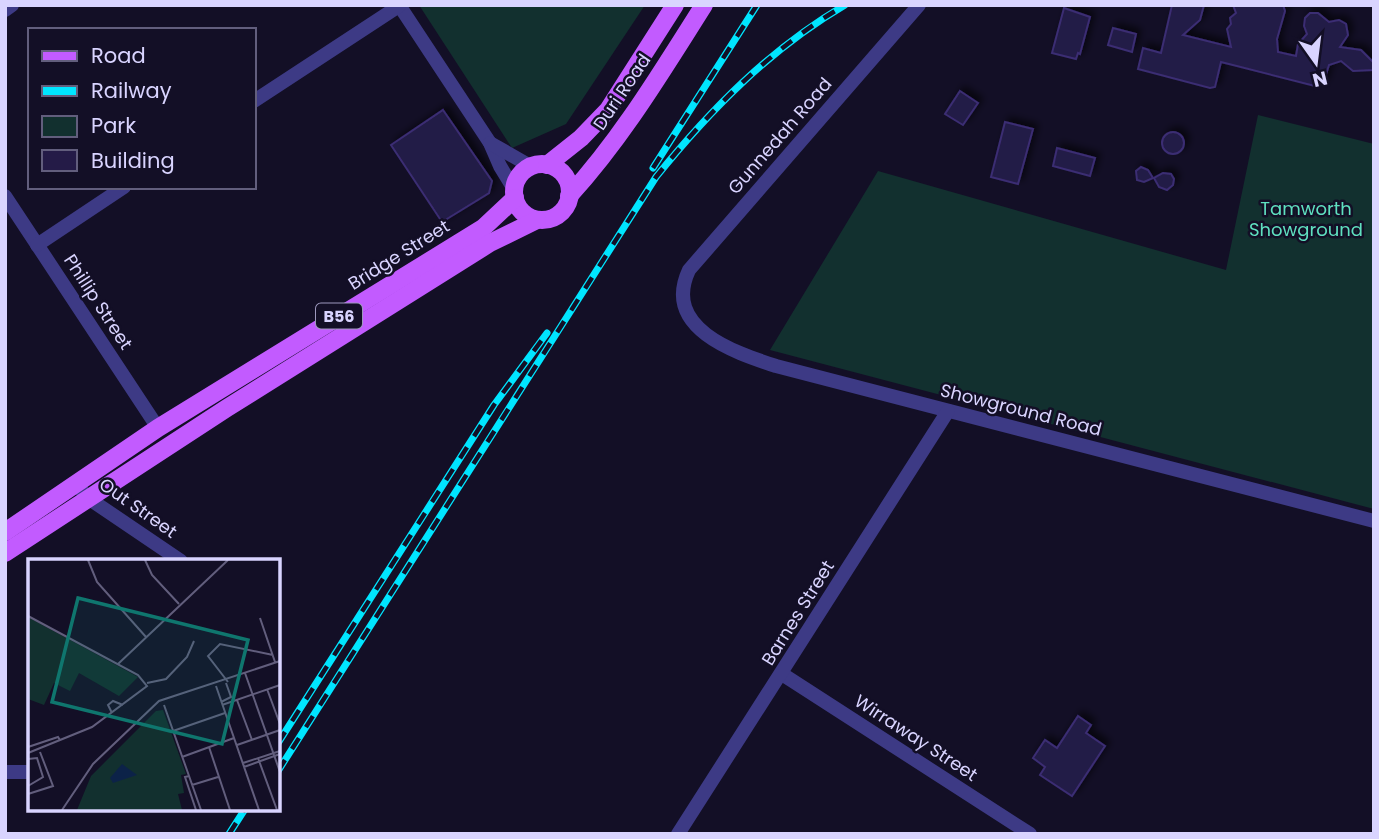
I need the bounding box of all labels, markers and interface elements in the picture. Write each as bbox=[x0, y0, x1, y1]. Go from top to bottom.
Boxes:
legend bbox=[28, 28, 256, 189]
north arrow bbox=[1281, 28, 1351, 98]
text: Road bbox=[91, 41, 146, 70]
street label: Duri Road bbox=[587, 49, 656, 135]
text: N bbox=[1310, 64, 1330, 94]
street label: Gunnedah Road bbox=[722, 72, 837, 199]
text: Railway bbox=[91, 76, 172, 105]
text: Park bbox=[91, 111, 136, 140]
text: Building bbox=[91, 146, 175, 175]
park label: Tamworth Showground bbox=[1249, 196, 1363, 242]
street label: Bridge Street bbox=[343, 213, 454, 296]
street label: Phillip Street bbox=[58, 249, 139, 354]
road number: B56 bbox=[316, 304, 362, 328]
street label: Showground Road bbox=[938, 377, 1104, 442]
street label: Out Street bbox=[94, 472, 182, 544]
street label: Barnes Street bbox=[755, 555, 840, 670]
inset map bbox=[28, 559, 280, 811]
street label: Wirraway Street bbox=[850, 688, 983, 787]

